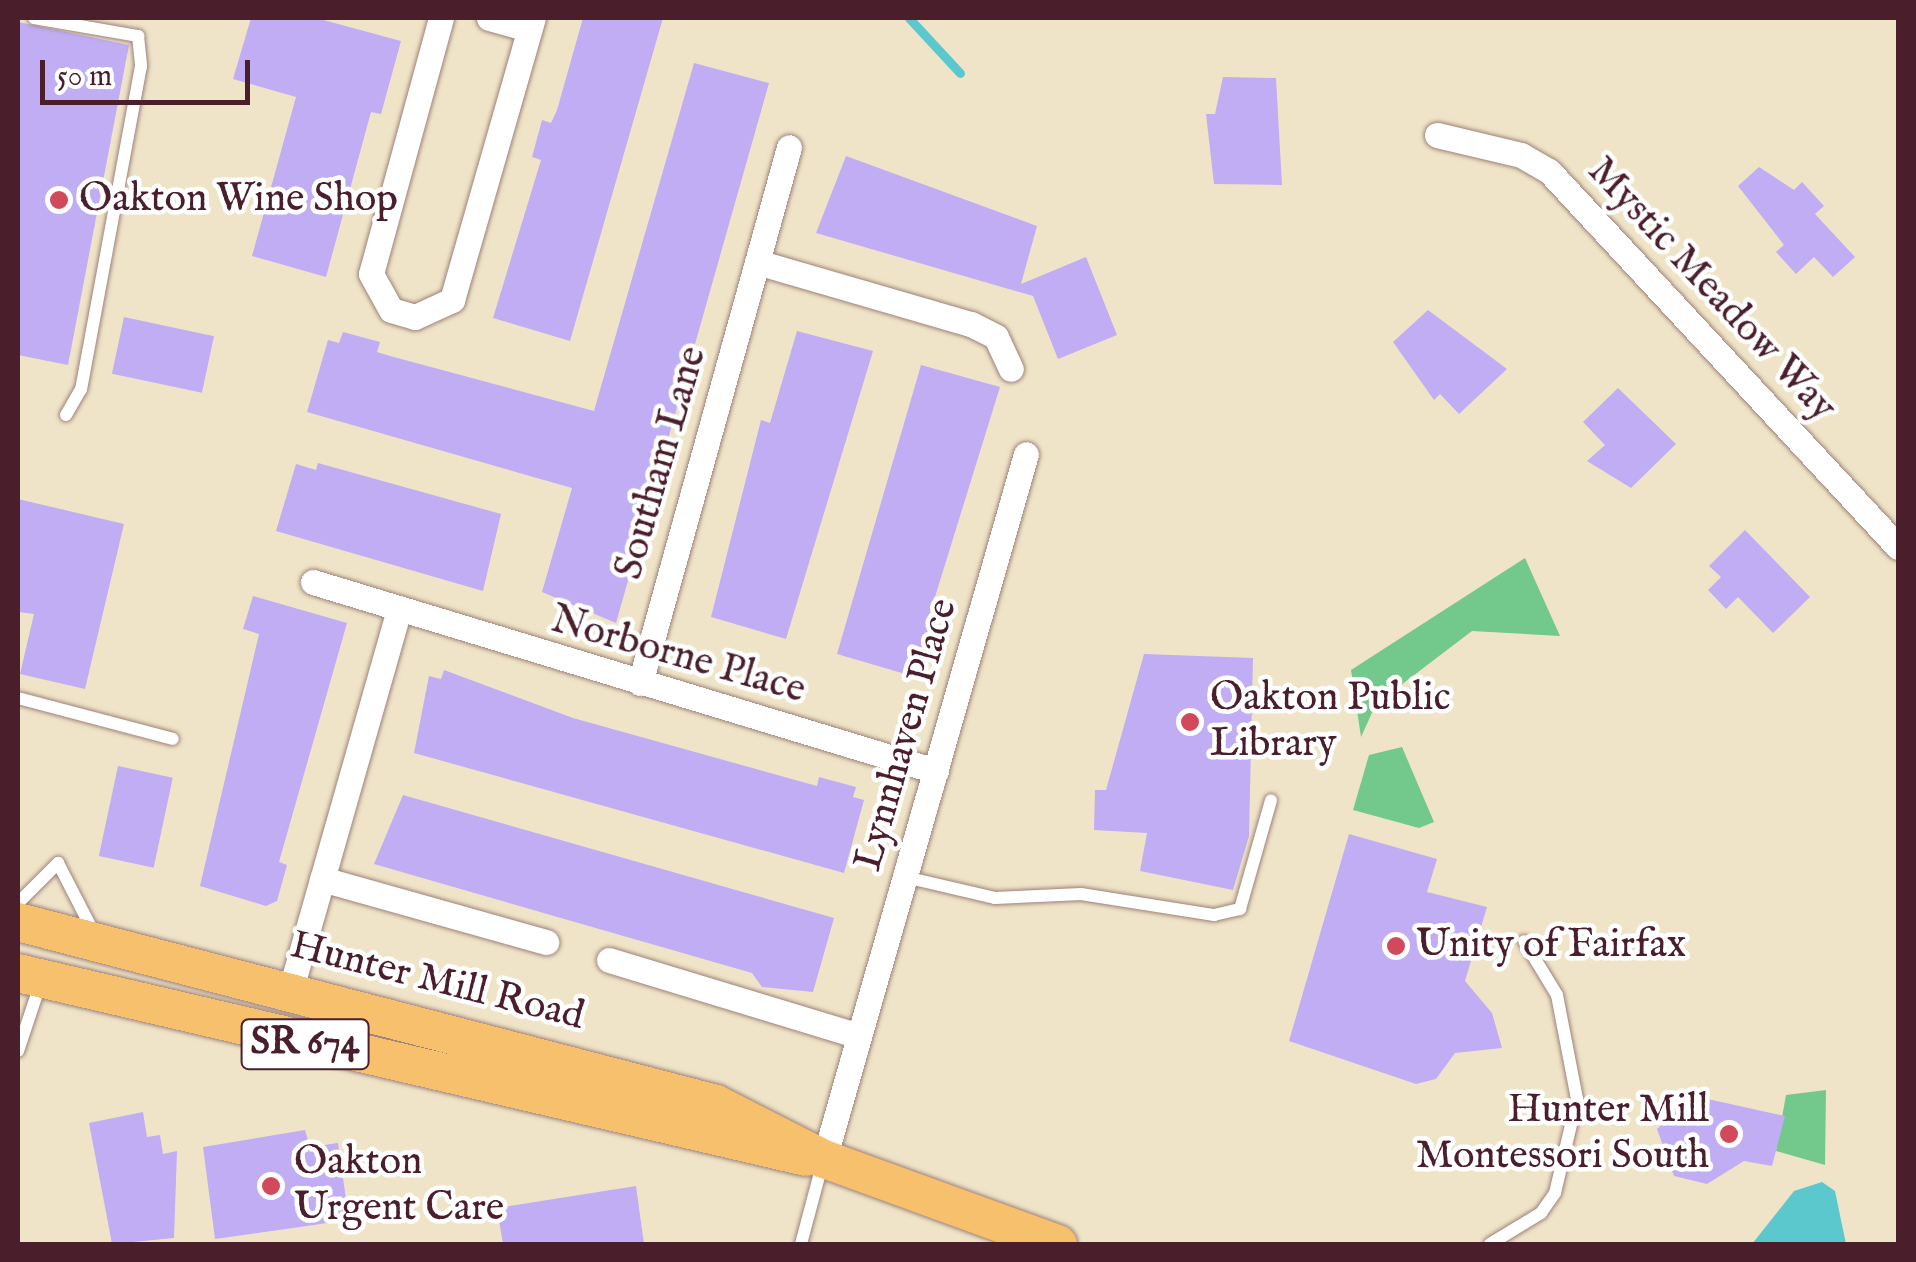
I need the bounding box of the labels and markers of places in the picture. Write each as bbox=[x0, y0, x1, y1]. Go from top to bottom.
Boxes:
place label: Oakton Wine Shop bbox=[79, 176, 398, 224]
marker: Oakton Wine Shop bbox=[48, 189, 70, 211]
place label: Oakton Public Library bbox=[1210, 675, 1451, 769]
marker: Oakton Public Library bbox=[1179, 711, 1201, 733]
place label: Unity of Fairfax bbox=[1416, 922, 1686, 970]
marker: Unity of Fairfax bbox=[1385, 935, 1407, 957]
place label: Hunter Mill Montessori South bbox=[1416, 1087, 1709, 1181]
marker: Hunter Mill Montessori South bbox=[1718, 1123, 1740, 1145]
place label: Oakton Urgent Care bbox=[294, 1139, 504, 1233]
marker: Oakton Urgent Care bbox=[258, 1173, 284, 1199]

